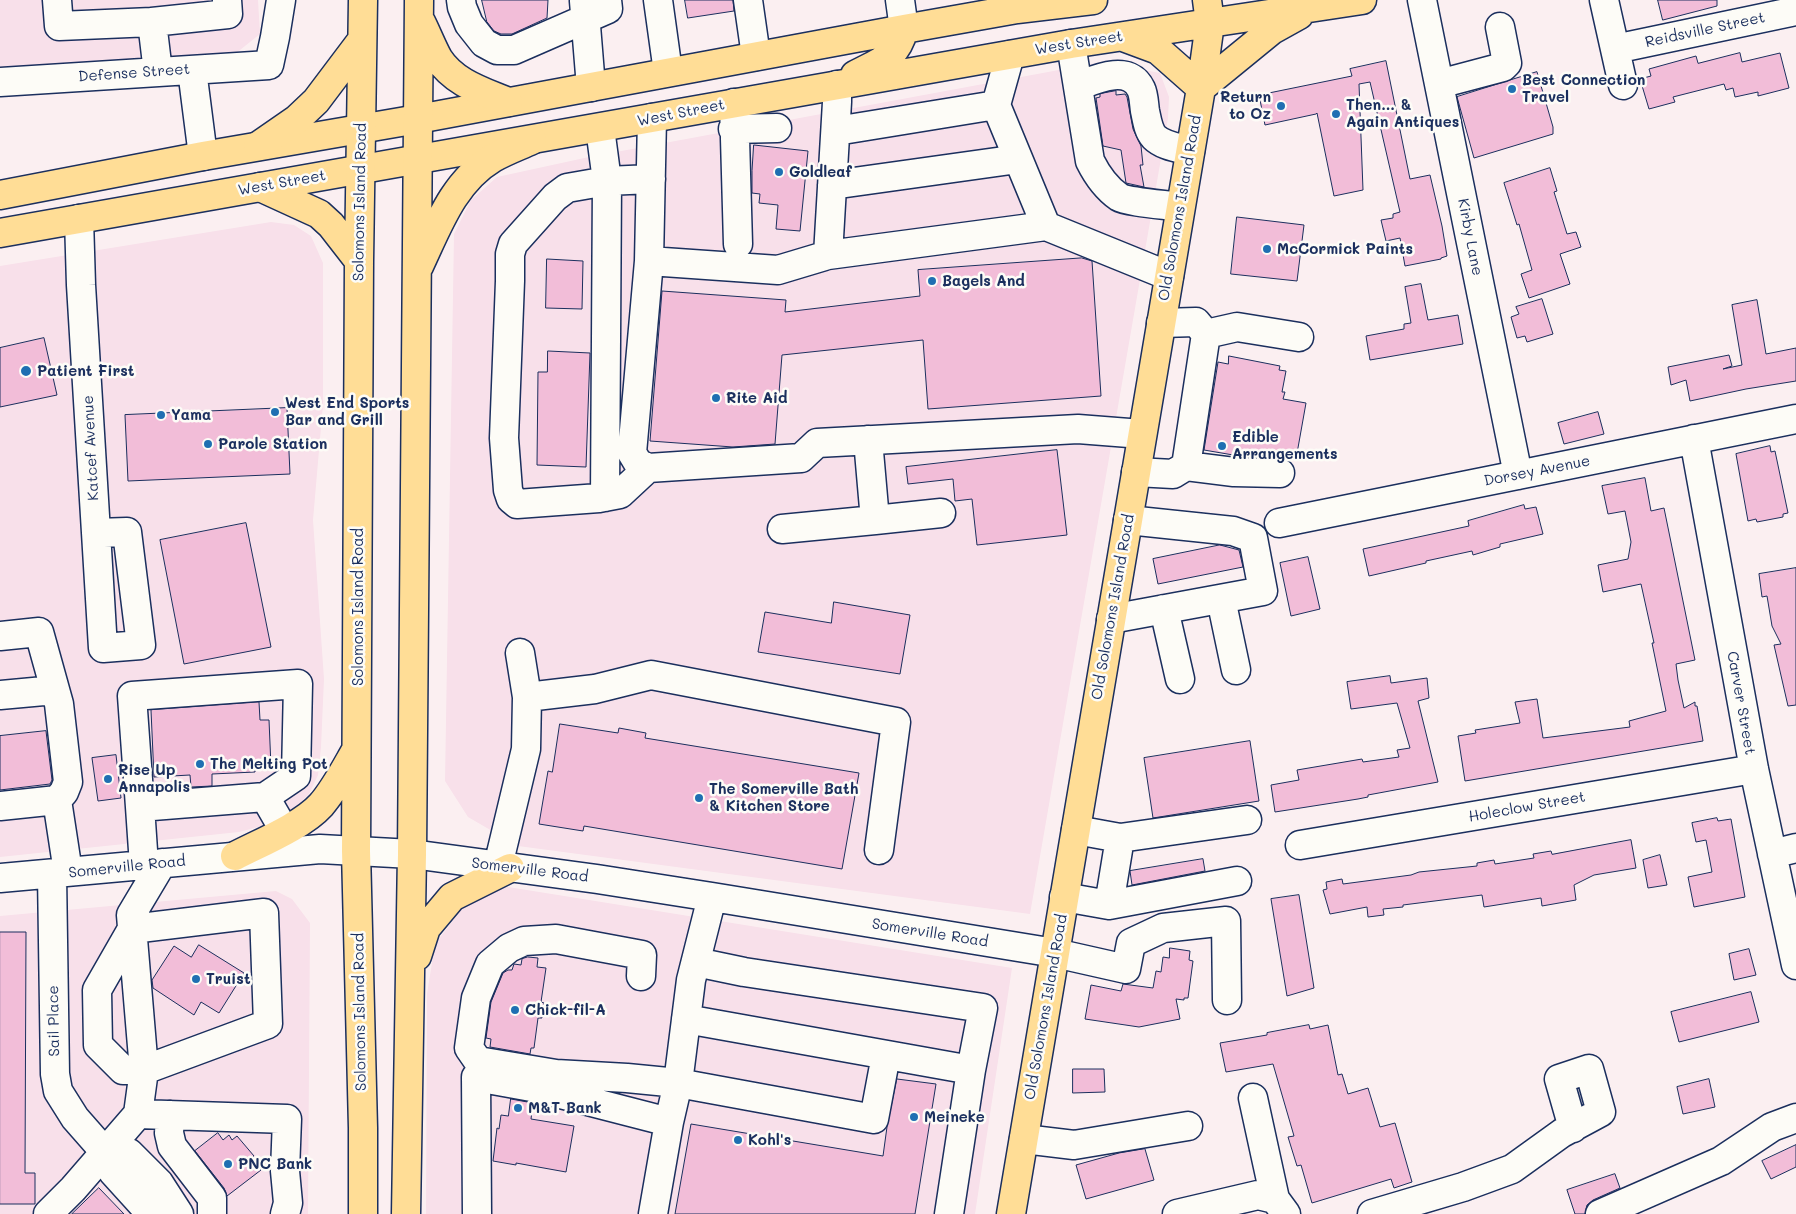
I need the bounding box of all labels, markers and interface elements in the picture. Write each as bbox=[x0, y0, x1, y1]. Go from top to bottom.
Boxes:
street label: Reidsville Street bbox=[1643, 8, 1767, 52]
street label: West Street bbox=[1034, 27, 1124, 59]
street label: Defense Street bbox=[77, 60, 191, 86]
place label: Best Connection Travel bbox=[1522, 71, 1645, 106]
marker: Best Connection Travel bbox=[1506, 83, 1518, 95]
place label: Return to Oz bbox=[1220, 88, 1271, 123]
street label: West Street bbox=[636, 96, 726, 130]
place label: Then... & Again Antiques bbox=[1346, 96, 1459, 131]
marker: Return to Oz bbox=[1275, 100, 1287, 112]
marker: Then... & Again Antiques bbox=[1330, 108, 1342, 120]
street label: Old Solomons Island Road bbox=[1155, 114, 1205, 302]
street label: Solomons Island Road bbox=[350, 123, 370, 281]
place label: Goldleaf bbox=[789, 163, 852, 181]
street label: West Street bbox=[237, 166, 327, 200]
marker: Goldleaf bbox=[773, 166, 785, 178]
street label: Kirby Lane bbox=[1454, 197, 1486, 277]
place label: McCormick Paints bbox=[1277, 240, 1413, 258]
marker: McCormick Paints bbox=[1261, 243, 1273, 255]
place label: Bagels And bbox=[942, 272, 1025, 290]
marker: Bagels And bbox=[926, 275, 938, 287]
place label: Patient First bbox=[37, 362, 135, 380]
marker: Patient First bbox=[19, 364, 33, 378]
place label: Rite Aid bbox=[726, 389, 787, 407]
marker: Rite Aid bbox=[710, 392, 722, 404]
place label: West End Sports Bar and Grill bbox=[285, 394, 409, 429]
street label: Katcef Avenue bbox=[79, 395, 103, 501]
place label: Yama bbox=[171, 406, 211, 424]
marker: West End Sports Bar and Grill bbox=[269, 406, 281, 418]
marker: Yama bbox=[155, 409, 167, 421]
place label: Edible Arrangements bbox=[1232, 428, 1337, 463]
place label: Parole Station bbox=[218, 435, 327, 453]
marker: Parole Station bbox=[202, 438, 214, 450]
marker: Edible Arrangements bbox=[1216, 440, 1228, 452]
street label: Dorsey Avenue bbox=[1482, 452, 1592, 490]
street label: Old Solomons Island Road bbox=[1088, 513, 1138, 701]
street label: Solomons Island Road bbox=[349, 528, 367, 686]
street label: Carver Street bbox=[1723, 650, 1759, 756]
place label: The Melting Pot bbox=[210, 755, 328, 773]
marker: The Melting Pot bbox=[194, 758, 206, 770]
place label: Rise Up Annapolis bbox=[118, 761, 190, 796]
marker: Rise Up Annapolis bbox=[102, 773, 114, 785]
place label: The Somerville Bath & Kitchen Store bbox=[709, 780, 858, 815]
street label: Holeclow Street bbox=[1467, 788, 1587, 826]
marker: The Somerville Bath & Kitchen Store bbox=[693, 792, 705, 804]
street label: Somerville Road bbox=[68, 852, 186, 882]
street label: Somerville Road bbox=[471, 854, 589, 886]
street label: Old Solomons Island Road bbox=[1021, 913, 1071, 1101]
street label: Somerville Road bbox=[871, 915, 989, 951]
street label: Solomons Island Road bbox=[350, 933, 370, 1091]
place label: Truist bbox=[206, 970, 251, 988]
marker: Truist bbox=[190, 973, 202, 985]
street label: Sail Place bbox=[44, 985, 64, 1057]
place label: Chick-fil-A bbox=[525, 1001, 606, 1019]
marker: Chick-fil-A bbox=[509, 1004, 521, 1016]
place label: M&T Bank bbox=[528, 1099, 602, 1117]
marker: M&T Bank bbox=[512, 1102, 524, 1114]
place label: Meineke bbox=[924, 1108, 985, 1126]
marker: Meineke bbox=[908, 1111, 920, 1123]
place label: Kohl's bbox=[748, 1131, 791, 1149]
marker: Kohl's bbox=[732, 1134, 744, 1146]
place label: PNC Bank bbox=[238, 1155, 312, 1173]
marker: PNC Bank bbox=[222, 1158, 234, 1170]

